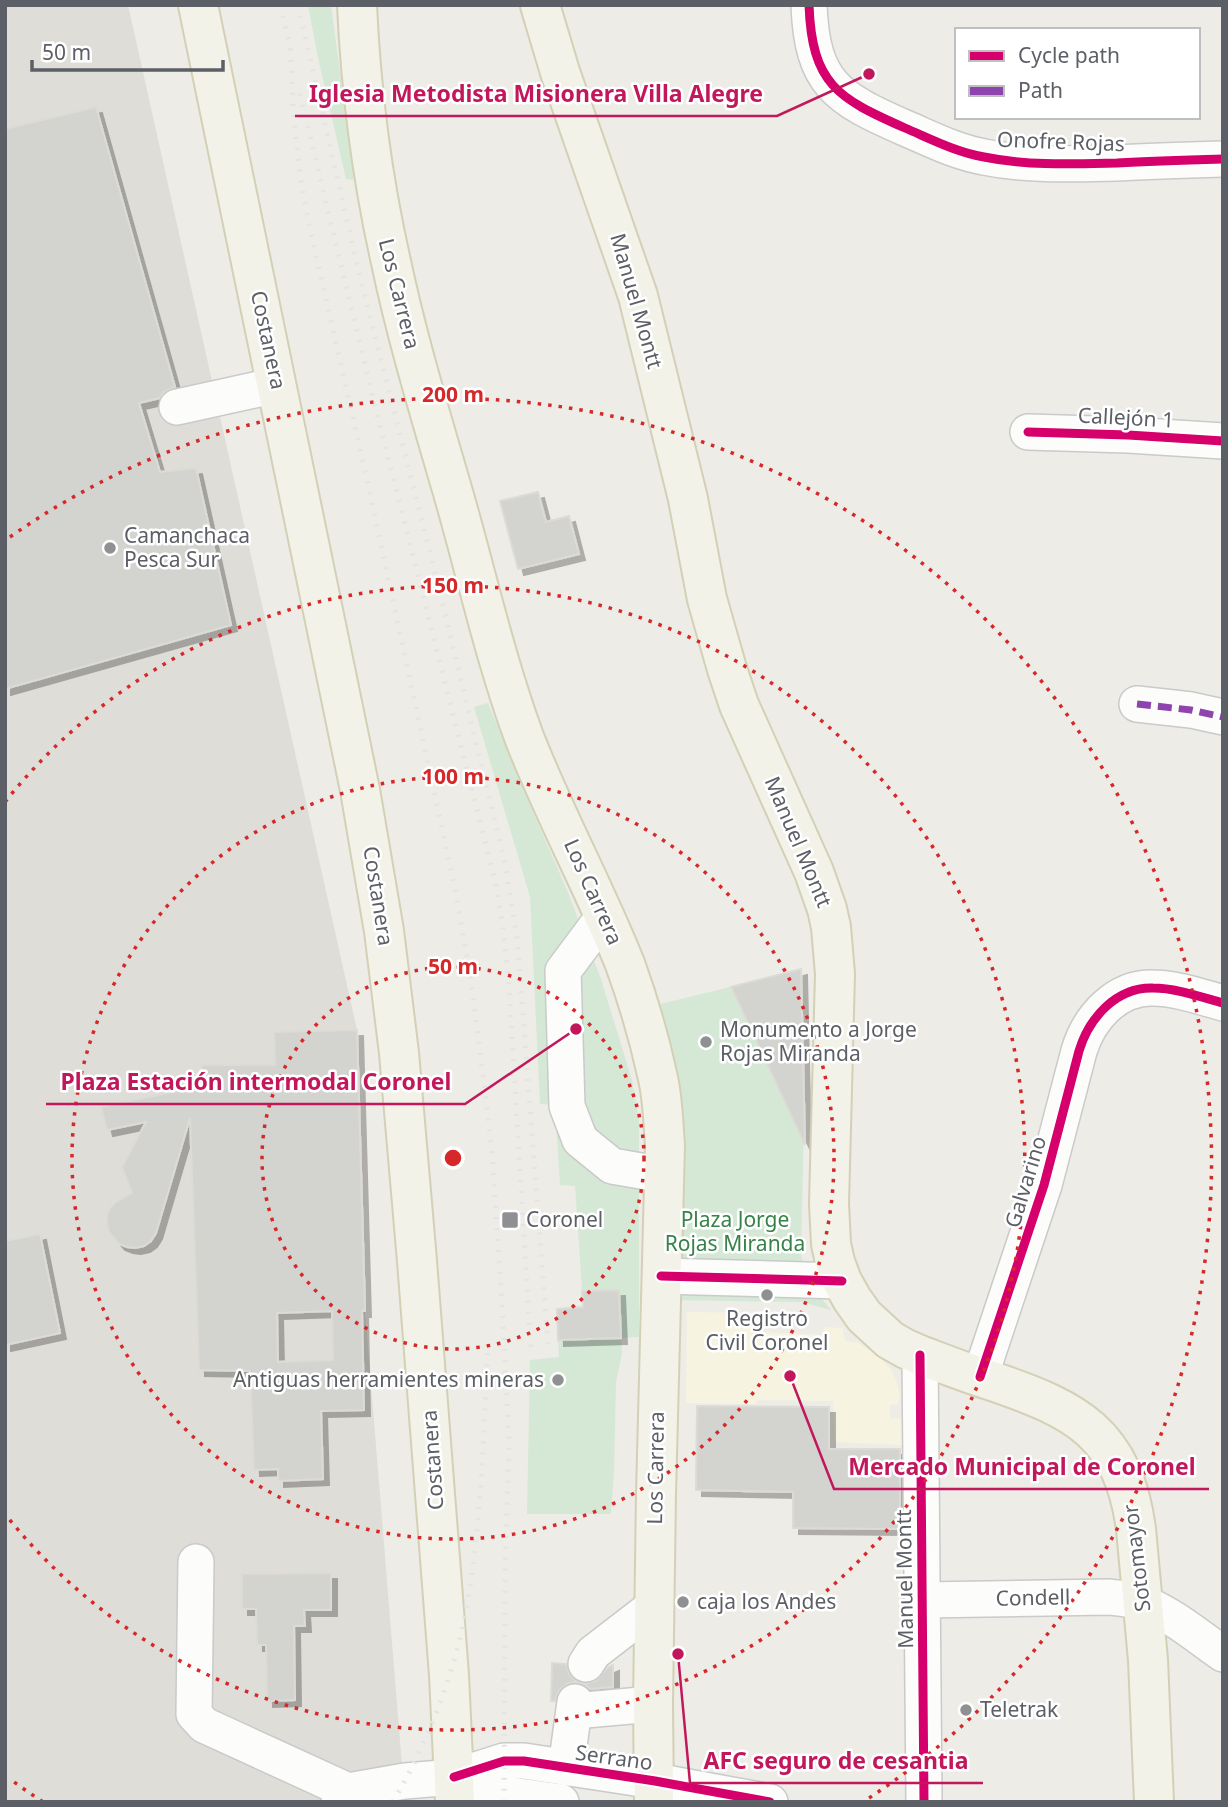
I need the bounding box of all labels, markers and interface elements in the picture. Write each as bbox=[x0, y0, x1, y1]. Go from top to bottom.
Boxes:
scale bar bbox=[32, 28, 222, 72]
legend bbox=[955, 28, 1200, 119]
text: 50 m bbox=[42, 38, 91, 66]
text: Cycle path bbox=[1018, 41, 1120, 69]
callout: Iglesia Metodista Misionera Villa Alegre bbox=[295, 72, 777, 116]
text: Path bbox=[1018, 76, 1063, 104]
text: Iglesia Metodista Misionera Villa Alegre bbox=[309, 77, 763, 109]
street label: Onofre Rojas bbox=[997, 125, 1125, 157]
street label: Manuel Montt bbox=[604, 230, 670, 372]
street label: Los Carrera bbox=[373, 236, 427, 352]
street label: Costanera bbox=[245, 288, 293, 392]
text: 200 m bbox=[422, 380, 484, 408]
street label: Callejón 1 bbox=[1077, 401, 1175, 434]
place label: Camanchaca Pesca Sur bbox=[124, 521, 250, 573]
marker: Camanchaca Pesca Sur bbox=[102, 540, 118, 556]
text: 150 m bbox=[422, 571, 484, 599]
text: 100 m bbox=[422, 762, 484, 790]
street label: Manuel Montt bbox=[759, 772, 839, 912]
street label: Los Carrera bbox=[558, 834, 630, 949]
street label: Costanera bbox=[357, 844, 401, 948]
text: 50 m bbox=[428, 952, 478, 980]
place label: Monumento a Jorge Rojas Miranda bbox=[720, 1015, 917, 1067]
marker: Monumento a Jorge Rojas Miranda bbox=[698, 1034, 714, 1050]
callout: Plaza Estación intermodal Coronel bbox=[46, 1060, 465, 1104]
text: Plaza Estación intermodal Coronel bbox=[61, 1065, 451, 1097]
street label: Galvarino bbox=[998, 1132, 1052, 1231]
centre of rings bbox=[441, 1146, 465, 1170]
place label: Coronel bbox=[526, 1205, 603, 1233]
park label: Plaza Jorge Rojas Miranda bbox=[665, 1205, 805, 1257]
marker: Coronel bbox=[500, 1210, 520, 1230]
marker: Registro Civil Coronel bbox=[759, 1287, 775, 1303]
place label: Registro Civil Coronel bbox=[706, 1304, 828, 1356]
place label: Antiguas herramientes mineras bbox=[233, 1365, 544, 1393]
marker: Antiguas herramientes mineras bbox=[550, 1372, 566, 1388]
street label: Costanera bbox=[415, 1409, 449, 1511]
street label: Los Carrera bbox=[640, 1411, 670, 1525]
callout: Mercado Municipal de Coronel bbox=[834, 1445, 1209, 1489]
text: Mercado Municipal de Coronel bbox=[848, 1450, 1196, 1482]
street label: Sotomayor bbox=[1115, 1502, 1156, 1613]
street label: Manuel Montt bbox=[889, 1509, 919, 1649]
street label: Condell bbox=[995, 1582, 1071, 1612]
place label: caja los Andes bbox=[697, 1587, 836, 1615]
marker: caja los Andes bbox=[675, 1594, 691, 1610]
place label: Teletrak bbox=[980, 1695, 1059, 1723]
marker: Teletrak bbox=[958, 1702, 974, 1718]
street label: Serrano bbox=[574, 1738, 655, 1776]
callout: AFC seguro de cesantia bbox=[690, 1739, 983, 1783]
text: AFC seguro de cesantia bbox=[704, 1744, 968, 1776]

